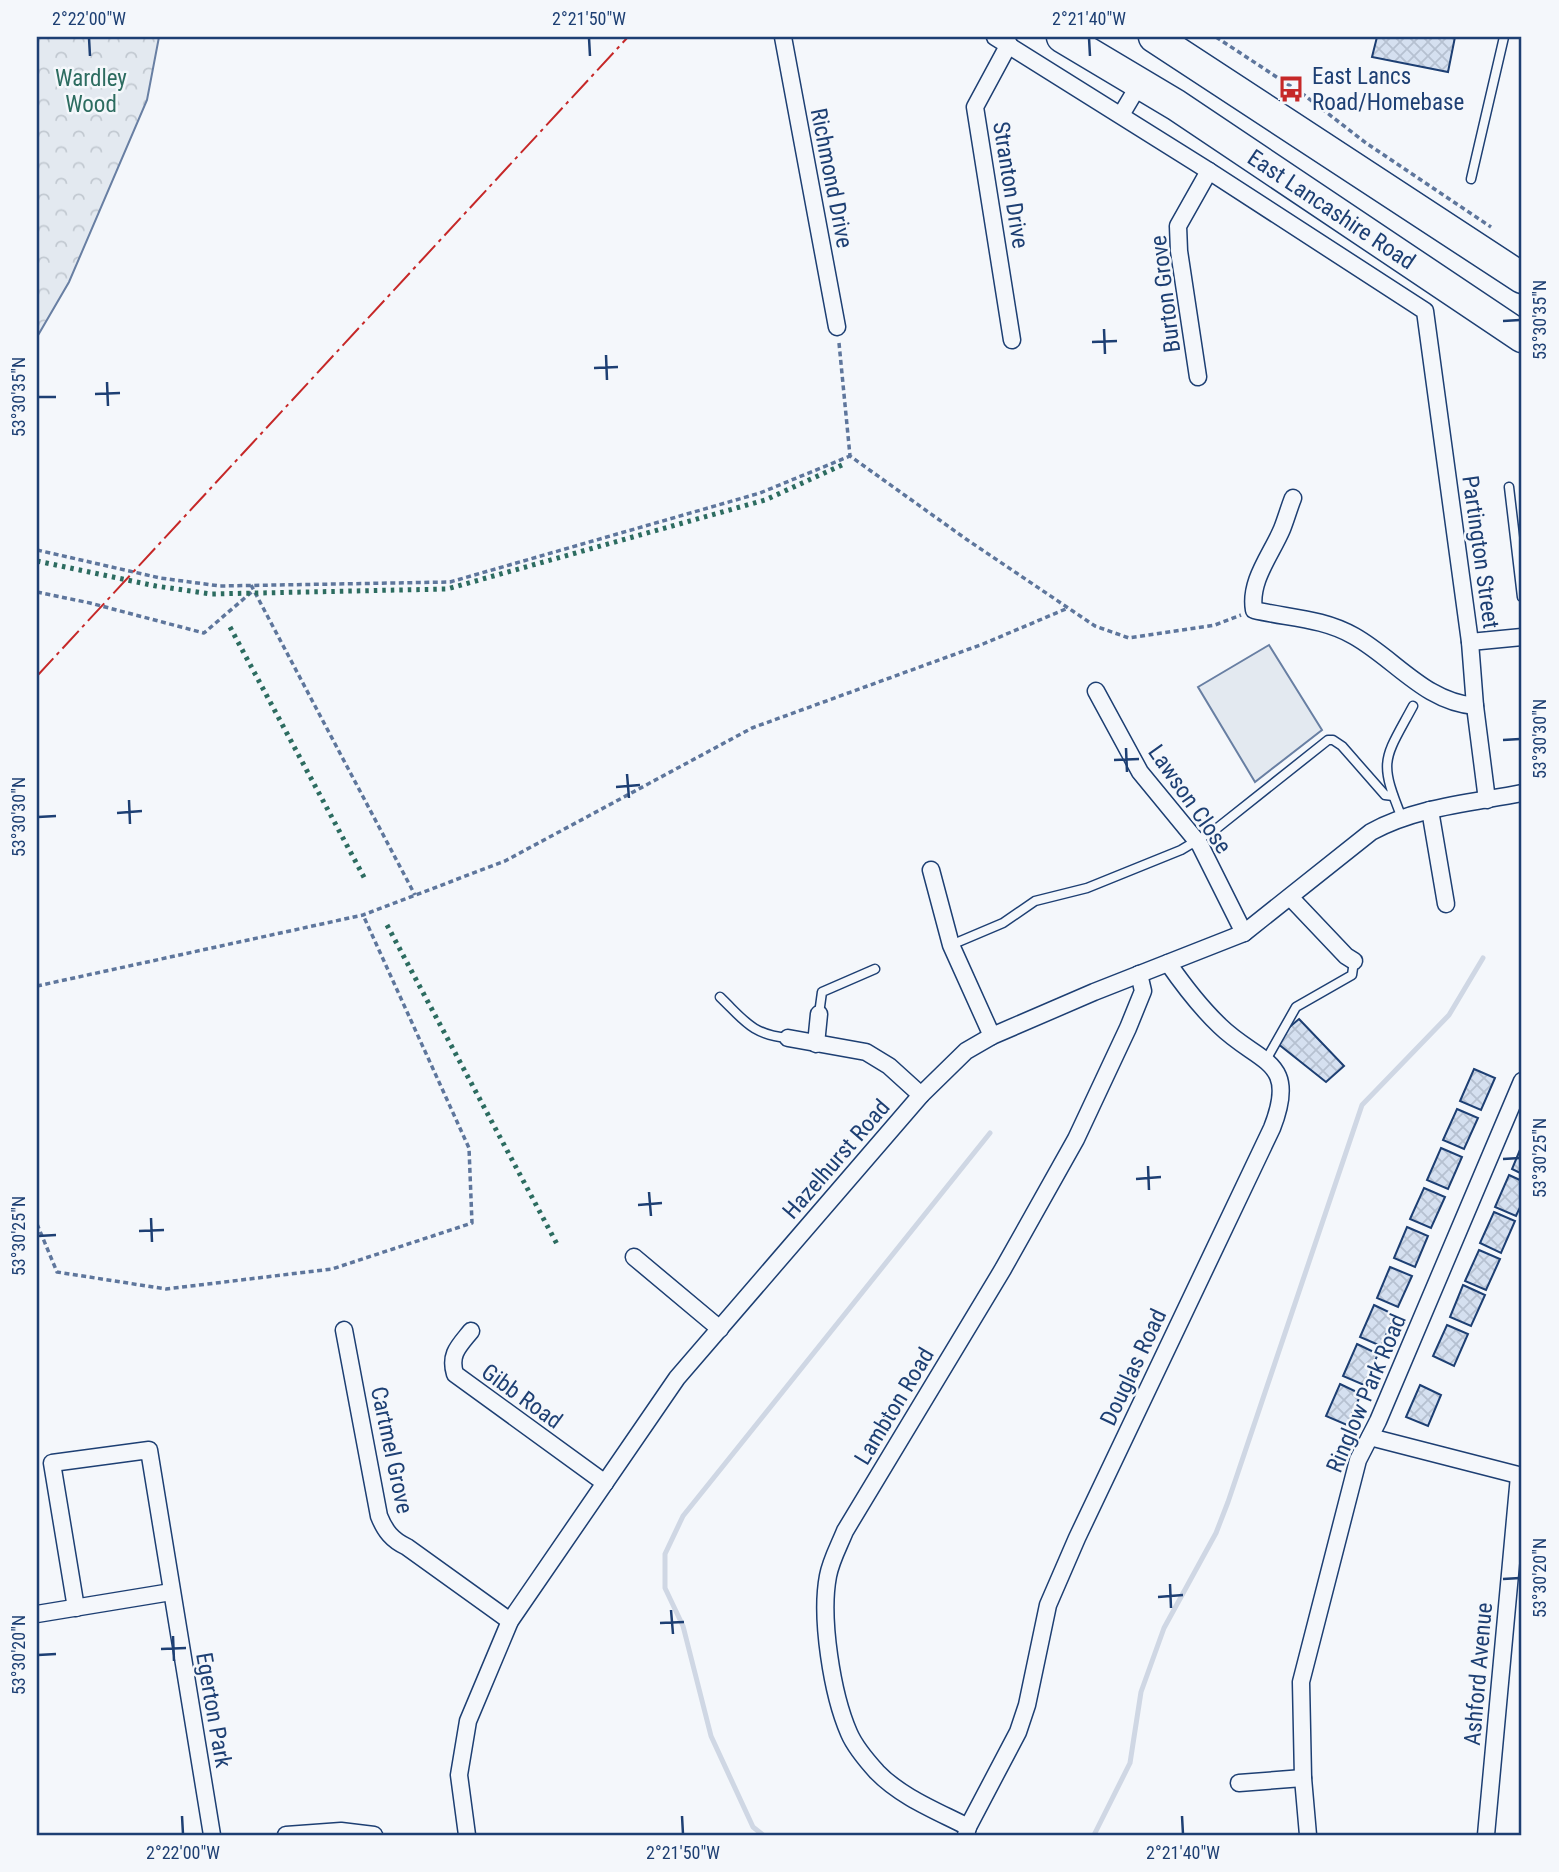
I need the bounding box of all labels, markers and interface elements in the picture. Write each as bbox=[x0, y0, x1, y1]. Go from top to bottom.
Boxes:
text: 2°22'00"W bbox=[52, 8, 126, 29]
text: 2°21'50"W bbox=[552, 8, 626, 29]
text: 2°21'40"W bbox=[1052, 8, 1126, 29]
place label: East Lancs Road/Homebase bbox=[1312, 63, 1464, 116]
park label: Wardley Wood bbox=[55, 65, 127, 118]
bus stop icon: East Lancs Road/Homebase bbox=[1276, 74, 1306, 104]
street label: Richmond Drive bbox=[805, 106, 858, 250]
street label: Stranton Drive bbox=[987, 120, 1034, 250]
street label: East Lancashire Road bbox=[1242, 144, 1420, 275]
street label: Burton Grove bbox=[1145, 234, 1186, 354]
text: 53°30'35"N bbox=[1529, 280, 1550, 360]
text: 53°30'35"N bbox=[8, 357, 29, 437]
street label: Partington Street bbox=[1456, 474, 1505, 630]
text: 53°30'30"N bbox=[1529, 699, 1550, 779]
street label: Lawson Close bbox=[1142, 740, 1237, 859]
text: 53°30'30"N bbox=[8, 777, 29, 857]
street label: Hazelhurst Road bbox=[777, 1094, 896, 1225]
text: 53°30'25"N bbox=[1529, 1118, 1550, 1198]
text: 53°30'25"N bbox=[8, 1196, 29, 1276]
street label: Douglas Road bbox=[1095, 1305, 1172, 1430]
street label: Ringlow Park Road bbox=[1321, 1310, 1412, 1476]
street label: Lambton Road bbox=[849, 1343, 940, 1470]
street label: Gibb Road bbox=[476, 1358, 567, 1435]
street label: Cartmel Grove bbox=[365, 1384, 418, 1516]
text: 53°30'20"N bbox=[1529, 1538, 1550, 1618]
street label: Ashford Avenue bbox=[1459, 1601, 1498, 1747]
text: 53°30'20"N bbox=[8, 1615, 29, 1695]
street label: Egerton Park bbox=[190, 1650, 237, 1770]
text: 2°22'00"W bbox=[146, 1842, 220, 1863]
text: 2°21'50"W bbox=[646, 1842, 720, 1863]
text: 2°21'40"W bbox=[1146, 1842, 1220, 1863]

